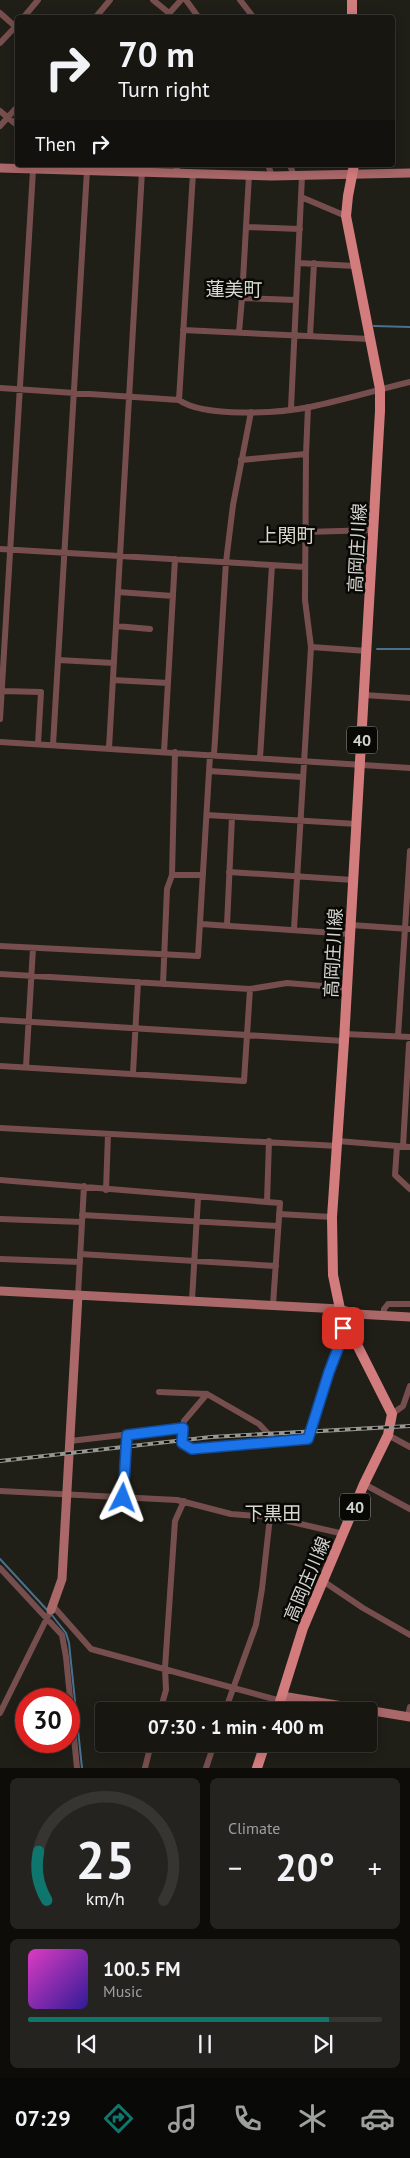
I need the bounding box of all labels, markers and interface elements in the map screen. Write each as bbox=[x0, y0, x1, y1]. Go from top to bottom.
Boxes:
text: 70 m bbox=[118, 31, 195, 77]
icon: right bbox=[35, 35, 100, 100]
text: Turn right bbox=[118, 75, 210, 103]
icon: right bbox=[86, 130, 114, 158]
text: Then bbox=[35, 132, 76, 156]
district label: 蓮美町 bbox=[205, 277, 263, 301]
street label: 高岡庄川線 bbox=[343, 502, 371, 594]
district label: 上関町 bbox=[258, 523, 316, 547]
road number: 40 bbox=[347, 726, 377, 754]
street label: 高岡庄川線 bbox=[319, 907, 347, 999]
pin bbox=[322, 1307, 364, 1349]
icon: arrive bbox=[329, 1314, 357, 1342]
position arrow bbox=[96, 1471, 148, 1523]
road number: 40 bbox=[340, 1494, 370, 1520]
district label: 下黒田 bbox=[244, 1501, 302, 1525]
street label: 高岡庄川線 bbox=[279, 1533, 335, 1625]
speed limit sign: 30 bbox=[15, 1688, 80, 1753]
text: 07:30 · 1 min · 400 m bbox=[148, 1715, 324, 1739]
text: Climate bbox=[228, 1818, 280, 1838]
text: 25 bbox=[76, 1826, 134, 1893]
text: 20° bbox=[275, 1842, 335, 1891]
text: − bbox=[228, 1849, 242, 1886]
text: + bbox=[368, 1849, 382, 1886]
text: km/h bbox=[85, 1887, 125, 1910]
text: 100.5 FM bbox=[103, 1957, 180, 1981]
text: Music bbox=[103, 1981, 143, 2001]
icon: previous bbox=[73, 2030, 101, 2058]
icon: pause bbox=[191, 2030, 219, 2058]
icon: next bbox=[309, 2030, 337, 2058]
icon: directions bbox=[101, 2101, 136, 2136]
icon: music bbox=[165, 2101, 200, 2136]
icon: phone bbox=[230, 2101, 265, 2136]
icon: climate bbox=[295, 2101, 330, 2136]
icon: car bbox=[360, 2101, 395, 2136]
text: 07:29 bbox=[15, 2104, 71, 2132]

